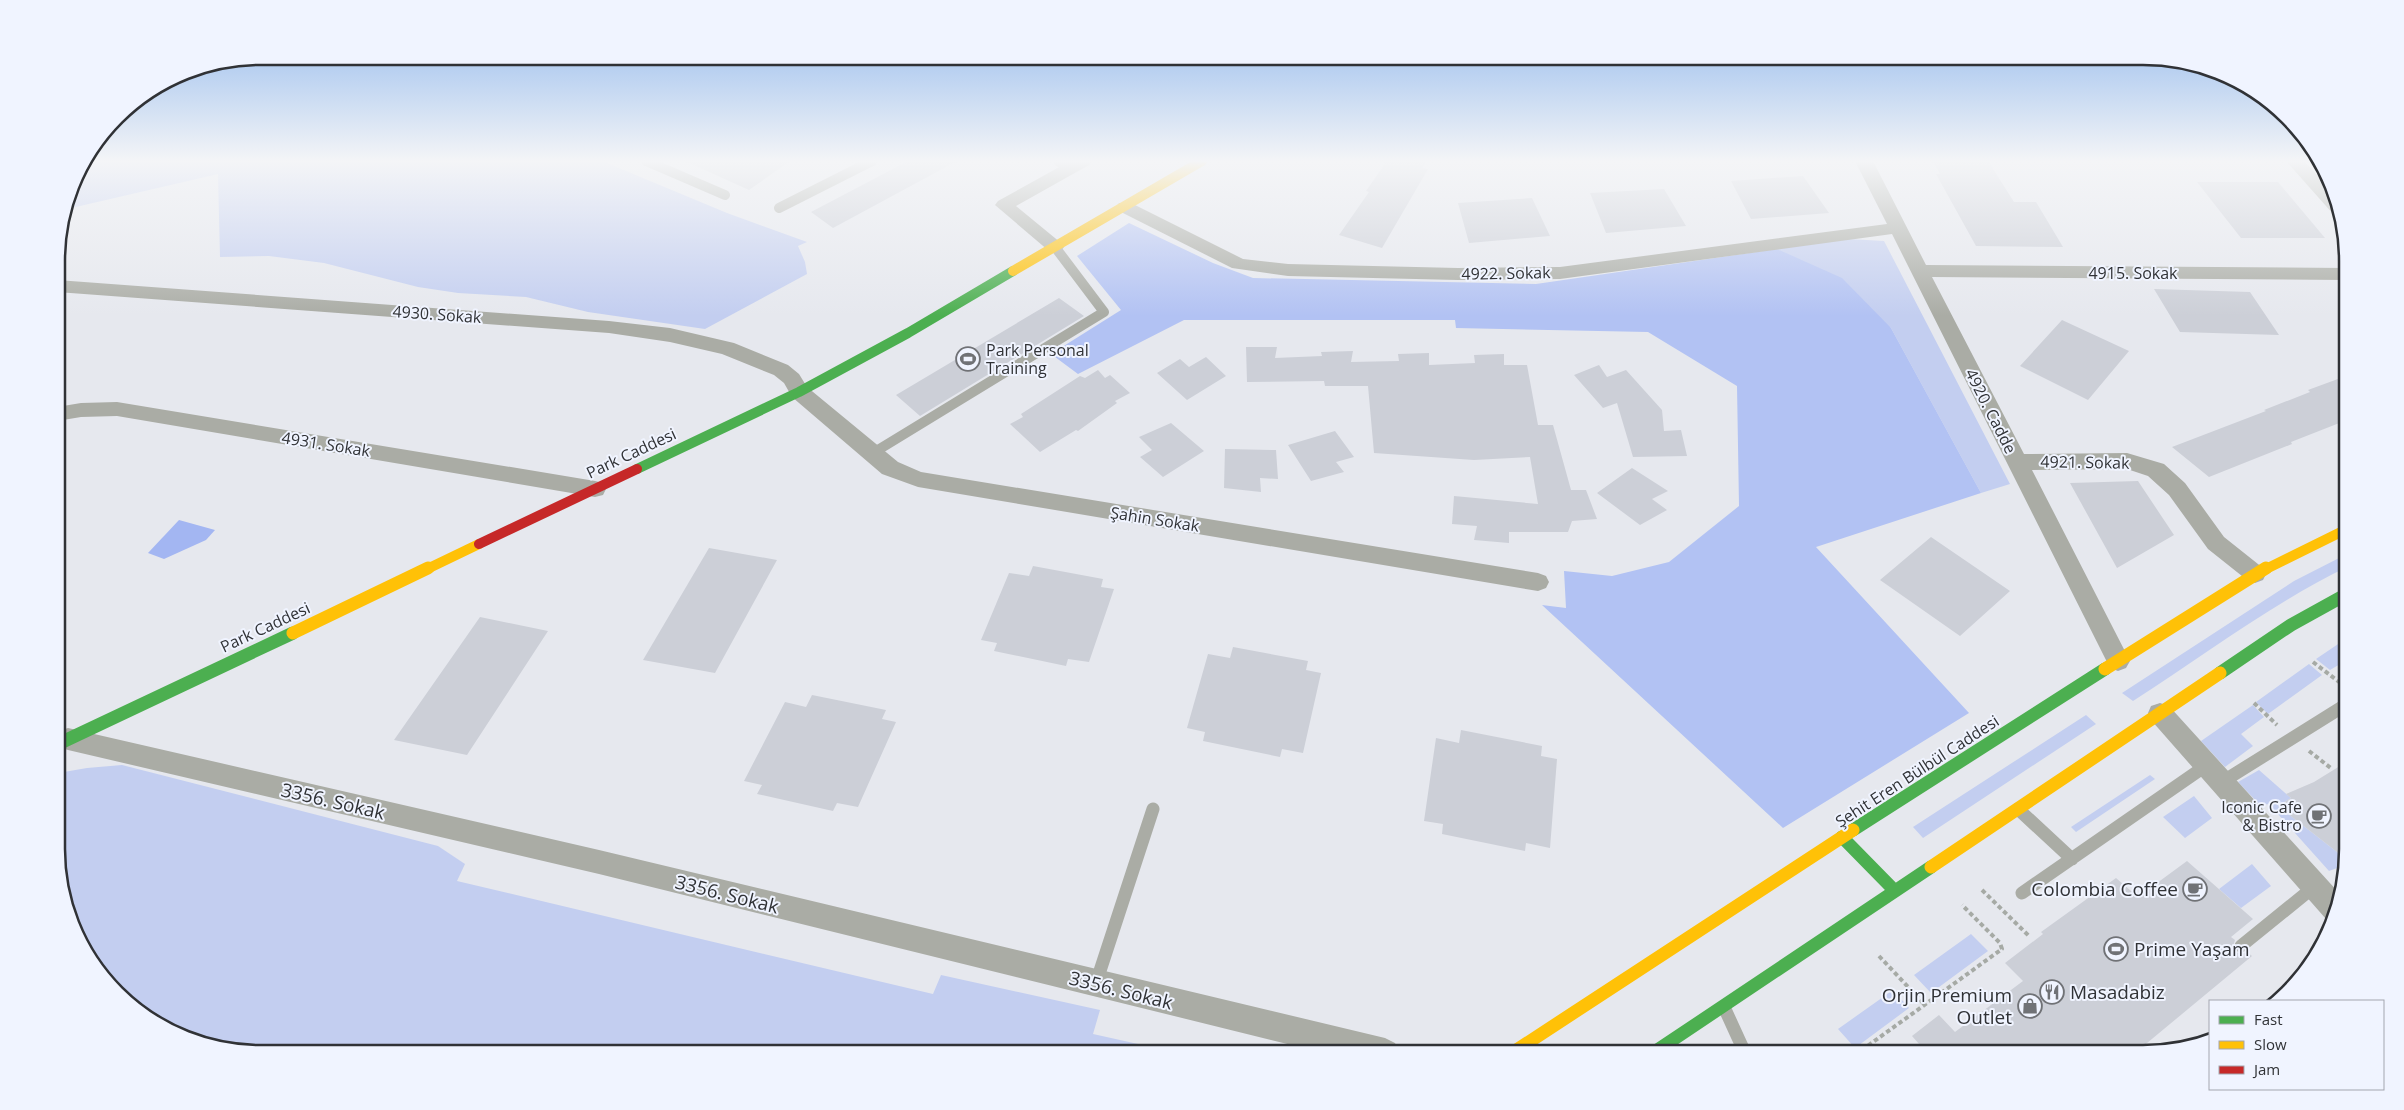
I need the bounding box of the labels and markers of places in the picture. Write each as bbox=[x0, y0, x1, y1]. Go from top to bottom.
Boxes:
place label: Park Personal Training bbox=[986, 339, 1089, 379]
sports icon: Park Personal Training bbox=[955, 346, 981, 372]
place label: Iconic Cafe & Bistro bbox=[2221, 796, 2302, 836]
cafe icon: Iconic Cafe & Bistro bbox=[2306, 803, 2332, 829]
place label: Colombia Coffee bbox=[2031, 876, 2178, 902]
cafe icon: Colombia Coffee bbox=[2182, 876, 2208, 902]
sports icon: Prime Yaşam bbox=[2103, 936, 2129, 962]
place label: Prime Yaşam bbox=[2134, 936, 2250, 962]
restaurant icon: Masadabiz bbox=[2039, 979, 2065, 1005]
place label: Masadabiz bbox=[2070, 979, 2165, 1005]
place label: Orjin Premium Outlet bbox=[1882, 982, 2012, 1030]
shop icon: Orjin Premium Outlet bbox=[2017, 993, 2043, 1019]

